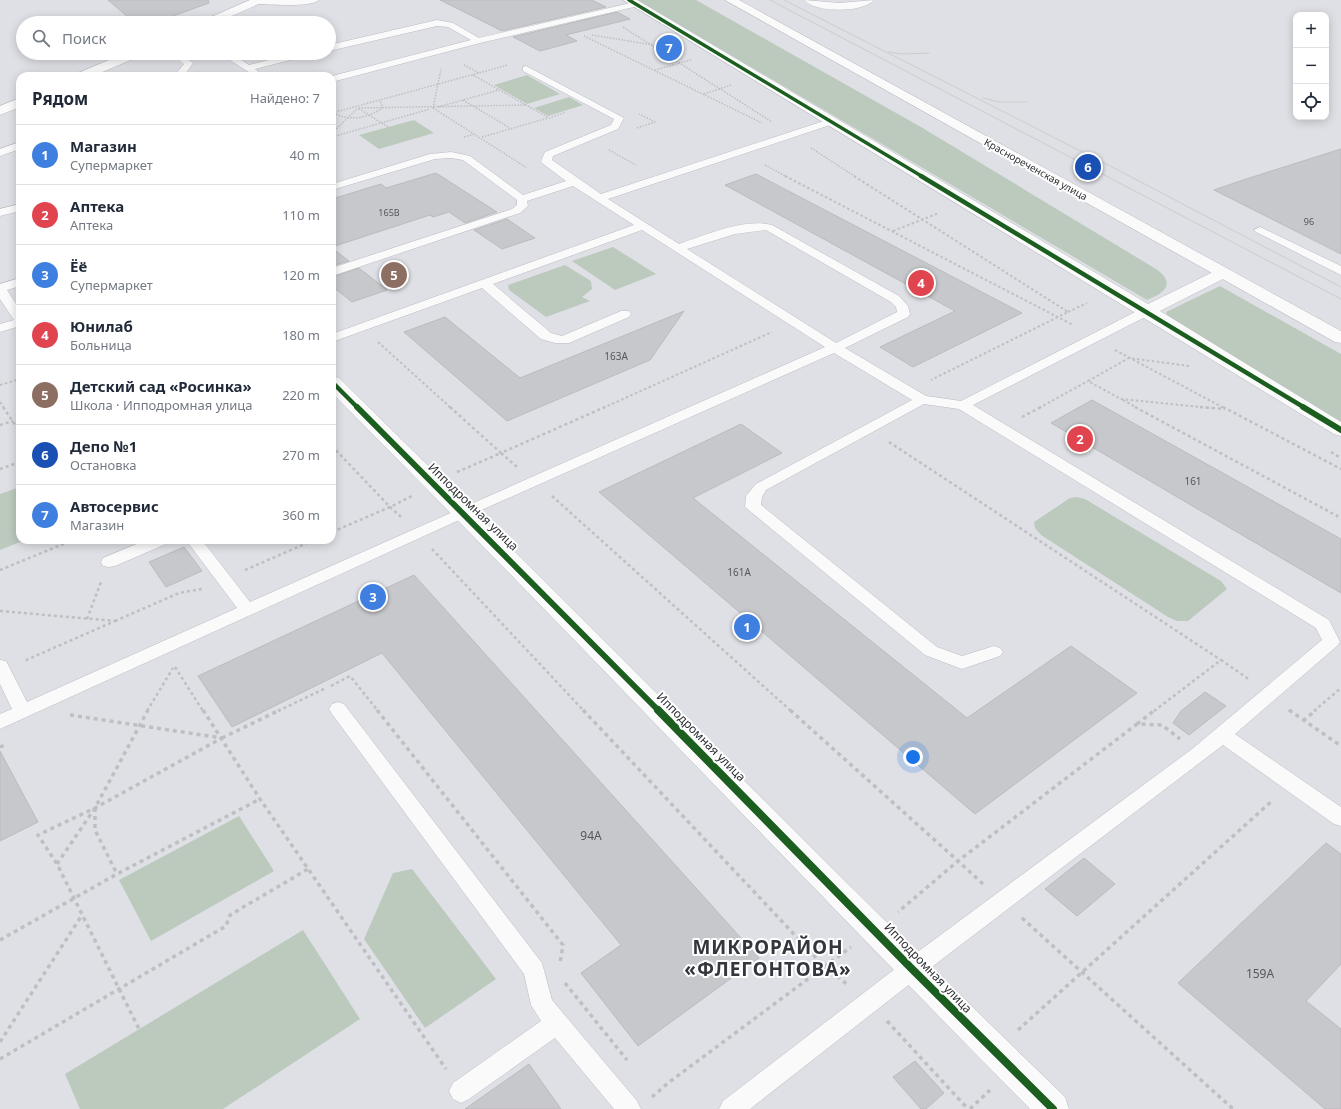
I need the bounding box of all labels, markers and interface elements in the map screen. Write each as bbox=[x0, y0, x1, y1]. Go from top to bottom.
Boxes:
map controls bbox=[1293, 12, 1329, 120]
button: + bbox=[1293, 12, 1329, 48]
search box bbox=[16, 16, 336, 60]
icon: search bbox=[30, 27, 52, 49]
text: Поиск bbox=[62, 28, 107, 48]
pin: 7 bbox=[656, 33, 682, 63]
button: − bbox=[1293, 48, 1329, 84]
button: locate bbox=[1293, 84, 1329, 120]
text: Рядом bbox=[32, 87, 88, 110]
text: Найдено: 7 bbox=[250, 89, 320, 107]
street label: Краснореченская улица bbox=[982, 135, 1090, 203]
text: Магазин bbox=[70, 136, 137, 156]
text: 1 bbox=[41, 146, 49, 164]
text: 40 m bbox=[290, 146, 320, 164]
pin: 6 bbox=[1075, 152, 1101, 182]
text: Супермаркет bbox=[70, 156, 153, 174]
text: Аптека bbox=[70, 196, 124, 216]
text: 2 bbox=[41, 206, 49, 224]
text: 110 m bbox=[282, 206, 320, 224]
house number: 165В bbox=[378, 206, 400, 219]
house number: 96 bbox=[1304, 215, 1314, 228]
text: Аптека bbox=[70, 216, 113, 234]
text: Ёё bbox=[70, 256, 87, 276]
pin: 5 bbox=[381, 260, 407, 290]
text: 3 bbox=[41, 266, 49, 284]
text: 120 m bbox=[282, 266, 320, 284]
pin: 4 bbox=[908, 268, 934, 298]
text: Супермаркет bbox=[70, 276, 153, 294]
text: Юнилаб bbox=[70, 316, 133, 336]
text: 4 bbox=[41, 326, 49, 344]
text: 180 m bbox=[282, 326, 320, 344]
text: Больница bbox=[70, 336, 132, 354]
house number: 163А bbox=[604, 349, 628, 363]
text: Детский сад «Росинка» bbox=[70, 376, 252, 396]
text: 5 bbox=[41, 386, 49, 404]
text: 220 m bbox=[282, 386, 320, 404]
text: Школа · Ипподромная улица bbox=[70, 396, 253, 414]
pin: 2 bbox=[1067, 424, 1093, 454]
text: Депо №1 bbox=[70, 436, 137, 456]
text: 6 bbox=[41, 446, 49, 464]
text: 270 m bbox=[282, 446, 320, 464]
text: Остановка bbox=[70, 456, 136, 474]
street label: Ипподромная улица bbox=[424, 459, 522, 554]
house number: 161 bbox=[1184, 474, 1202, 488]
text: Автосервис bbox=[70, 496, 159, 516]
text: 7 bbox=[41, 506, 49, 524]
text: 360 m bbox=[282, 506, 320, 524]
text: Магазин bbox=[70, 516, 124, 534]
house number: 161А bbox=[727, 565, 751, 579]
pin: 3 bbox=[360, 582, 386, 612]
pin: 1 bbox=[734, 612, 760, 642]
street label: Ипподромная улица bbox=[653, 688, 750, 785]
your location bbox=[903, 747, 923, 767]
house number: 94А bbox=[580, 827, 602, 844]
street label: Ипподромная улица bbox=[881, 919, 976, 1017]
district label: МИКРОРАЙОН «ФЛЕГОНТОВА» bbox=[684, 934, 852, 982]
house number: 159А bbox=[1246, 965, 1274, 982]

